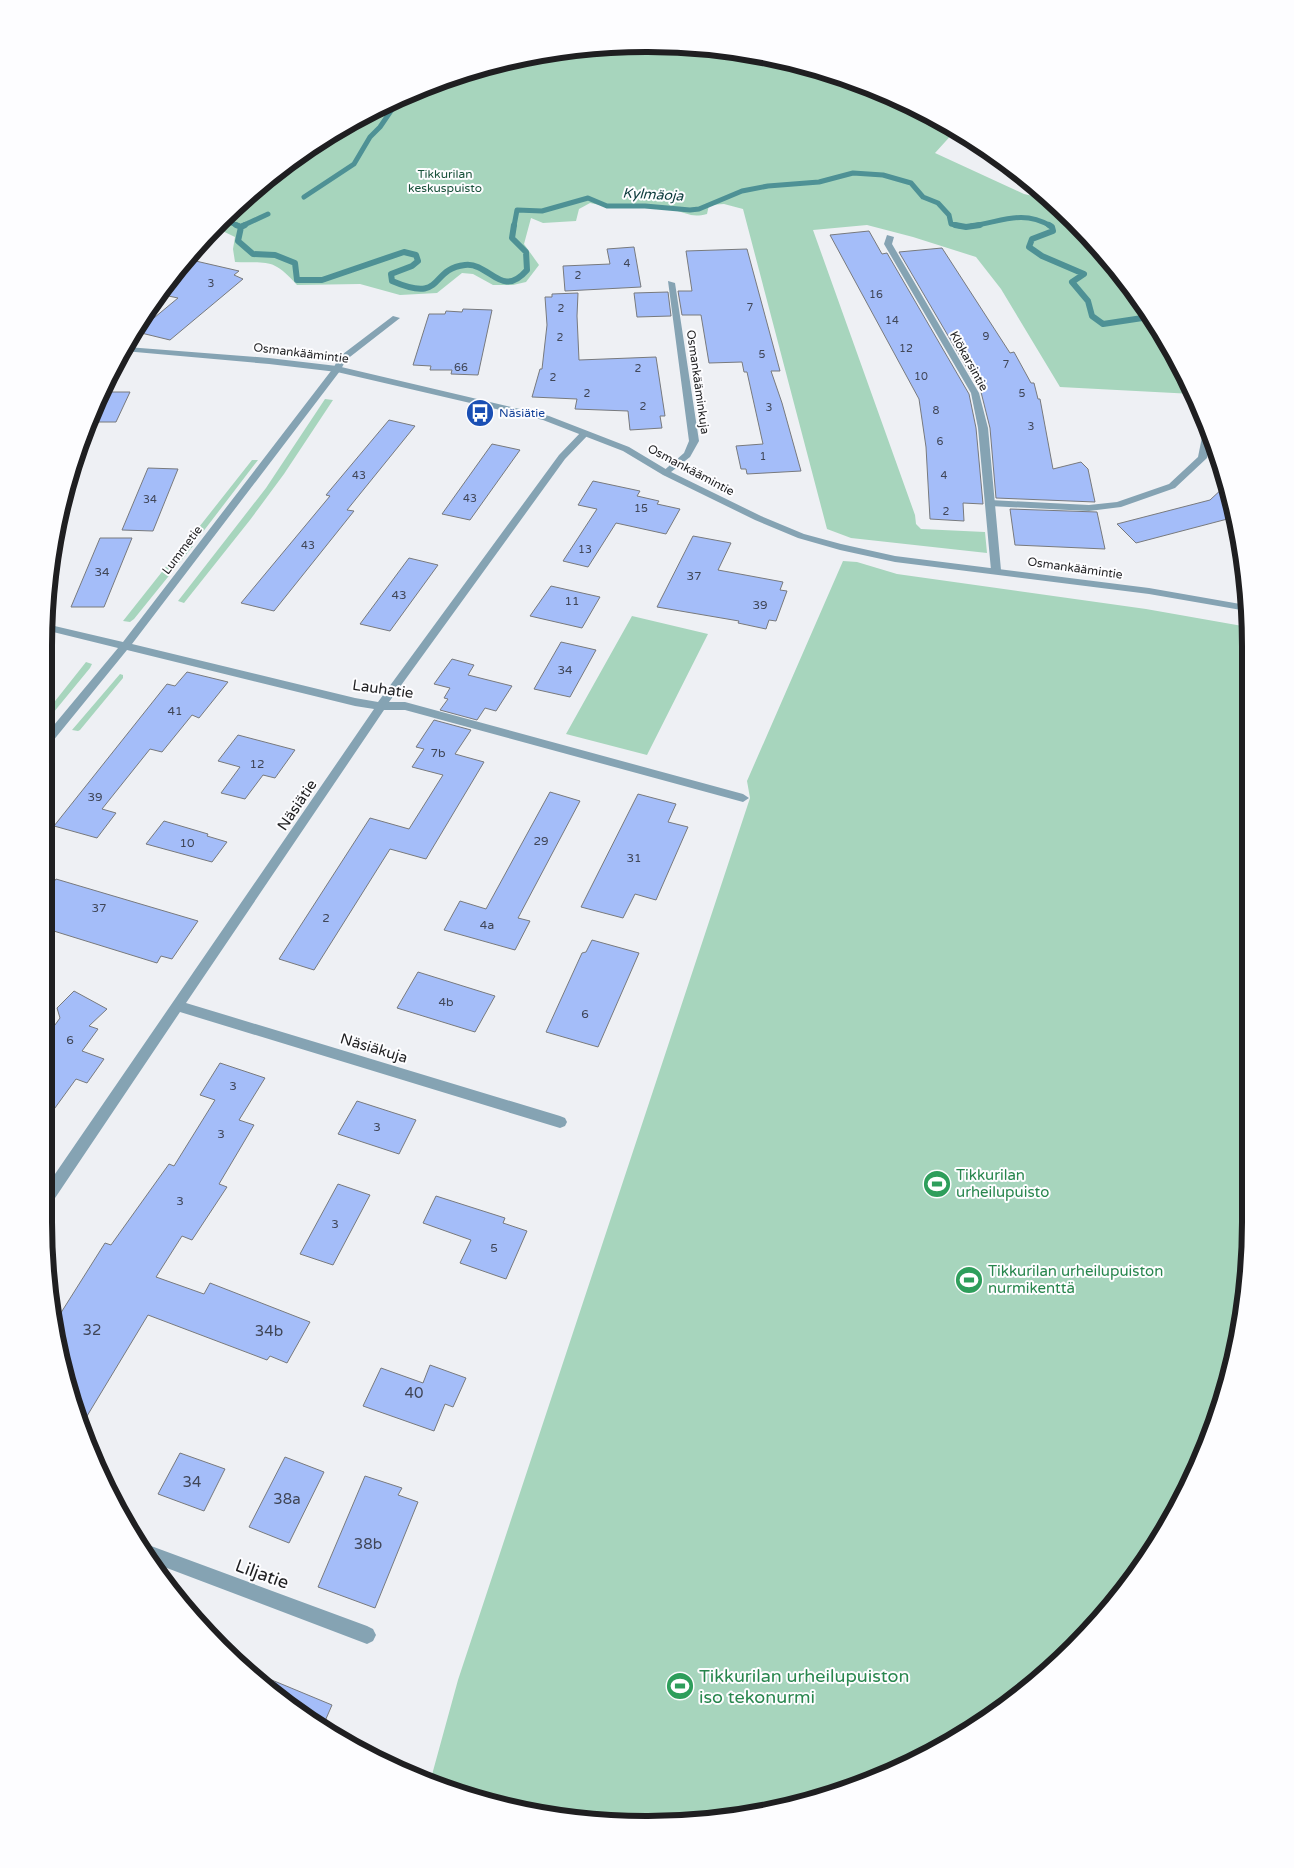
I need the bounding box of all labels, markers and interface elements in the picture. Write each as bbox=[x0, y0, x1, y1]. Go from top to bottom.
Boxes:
park label: Tikkurilan keskuspuisto bbox=[408, 167, 482, 195]
water label: Kylmäoja bbox=[622, 184, 685, 205]
house number: 4 bbox=[624, 257, 631, 270]
house number: 2 bbox=[575, 269, 582, 282]
house number: 3 bbox=[208, 277, 215, 290]
house number: 16 bbox=[869, 288, 883, 301]
house number: 7 bbox=[747, 301, 754, 314]
house number: 2 bbox=[558, 302, 565, 315]
house number: 14 bbox=[885, 314, 899, 327]
street label: Osmankääminkuja bbox=[684, 329, 712, 435]
street label: Klökarsintie bbox=[947, 329, 991, 394]
house number: 9 bbox=[983, 330, 990, 343]
house number: 2 bbox=[557, 331, 564, 344]
street label: Osmankäämintie bbox=[253, 340, 350, 366]
house number: 12 bbox=[899, 342, 913, 355]
house number: 5 bbox=[759, 348, 766, 361]
house number: 7 bbox=[1003, 358, 1010, 371]
house number: 66 bbox=[454, 361, 468, 374]
house number: 2 bbox=[635, 362, 642, 375]
house number: 10 bbox=[914, 370, 928, 383]
house number: 2 bbox=[550, 371, 557, 384]
house number: 2 bbox=[584, 387, 591, 400]
house number: 5 bbox=[1019, 387, 1026, 400]
bus stop icon: Näsiätie bbox=[465, 398, 495, 428]
house number: 2 bbox=[640, 400, 647, 413]
house number: 3 bbox=[766, 401, 773, 414]
house number: 8 bbox=[933, 404, 940, 417]
place label: Näsiätie bbox=[499, 406, 545, 420]
house number: 3 bbox=[1028, 420, 1035, 433]
house number: 6 bbox=[937, 435, 944, 448]
street label: Osmankäämintie bbox=[645, 441, 737, 499]
house number: 1 bbox=[760, 450, 766, 463]
house number: 43 bbox=[352, 469, 366, 482]
house number: 4 bbox=[941, 469, 948, 482]
house number: 43 bbox=[463, 492, 477, 505]
house number: 34 bbox=[143, 493, 157, 506]
house number: 15 bbox=[634, 502, 648, 515]
house number: 2 bbox=[943, 505, 950, 518]
street label: Lummetie bbox=[159, 523, 205, 577]
house number: 43 bbox=[301, 539, 315, 552]
house number: 13 bbox=[578, 543, 592, 556]
street label: Osmankäämintie bbox=[1027, 554, 1124, 582]
house number: 34 bbox=[94, 565, 110, 579]
house number: 37 bbox=[686, 569, 702, 583]
house number: 43 bbox=[391, 588, 407, 602]
house number: 11 bbox=[564, 594, 580, 608]
house number: 39 bbox=[752, 598, 768, 612]
house number: 34 bbox=[557, 663, 573, 677]
street label: Lauhatie bbox=[351, 676, 415, 702]
house number: 41 bbox=[167, 704, 183, 718]
house number: 7b bbox=[430, 746, 446, 760]
house number: 12 bbox=[249, 757, 265, 771]
street label: Näsiätie bbox=[273, 776, 321, 834]
house number: 39 bbox=[87, 790, 103, 804]
house number: 29 bbox=[533, 834, 549, 848]
house number: 10 bbox=[179, 836, 195, 850]
house number: 31 bbox=[626, 851, 642, 865]
house number: 37 bbox=[91, 901, 107, 915]
house number: 2 bbox=[322, 911, 330, 925]
house number: 4a bbox=[480, 918, 494, 932]
house number: 4b bbox=[438, 995, 454, 1009]
house number: 6 bbox=[581, 1007, 589, 1021]
street label: Näsiäkuja bbox=[338, 1029, 410, 1067]
house number: 6 bbox=[66, 1033, 74, 1047]
house number: 3 bbox=[229, 1079, 237, 1093]
house number: 3 bbox=[373, 1120, 381, 1134]
house number: 3 bbox=[217, 1127, 225, 1141]
place label: Tikkurilan urheilupuisto bbox=[956, 1166, 1049, 1201]
sports icon: Tikkurilan urheilupuisto bbox=[922, 1169, 952, 1199]
house number: 3 bbox=[176, 1194, 184, 1208]
house number: 3 bbox=[331, 1217, 339, 1231]
house number: 5 bbox=[490, 1241, 498, 1255]
place label: Tikkurilan urheilupuiston nurmikenttä bbox=[988, 1262, 1163, 1297]
sports icon: Tikkurilan urheilupuiston nurmikenttä bbox=[954, 1265, 984, 1295]
house number: 32 bbox=[83, 1321, 101, 1339]
house number: 34b bbox=[255, 1322, 283, 1340]
house number: 40 bbox=[405, 1384, 423, 1402]
house number: 34 bbox=[183, 1473, 201, 1491]
house number: 38a bbox=[273, 1490, 301, 1508]
house number: 38b bbox=[354, 1535, 382, 1553]
street label: Liljatie bbox=[232, 1554, 292, 1594]
place label: Tikkurilan urheilupuiston iso tekonurmi bbox=[699, 1665, 909, 1708]
sports icon: Tikkurilan urheilupuiston iso tekonurmi bbox=[665, 1671, 695, 1701]

